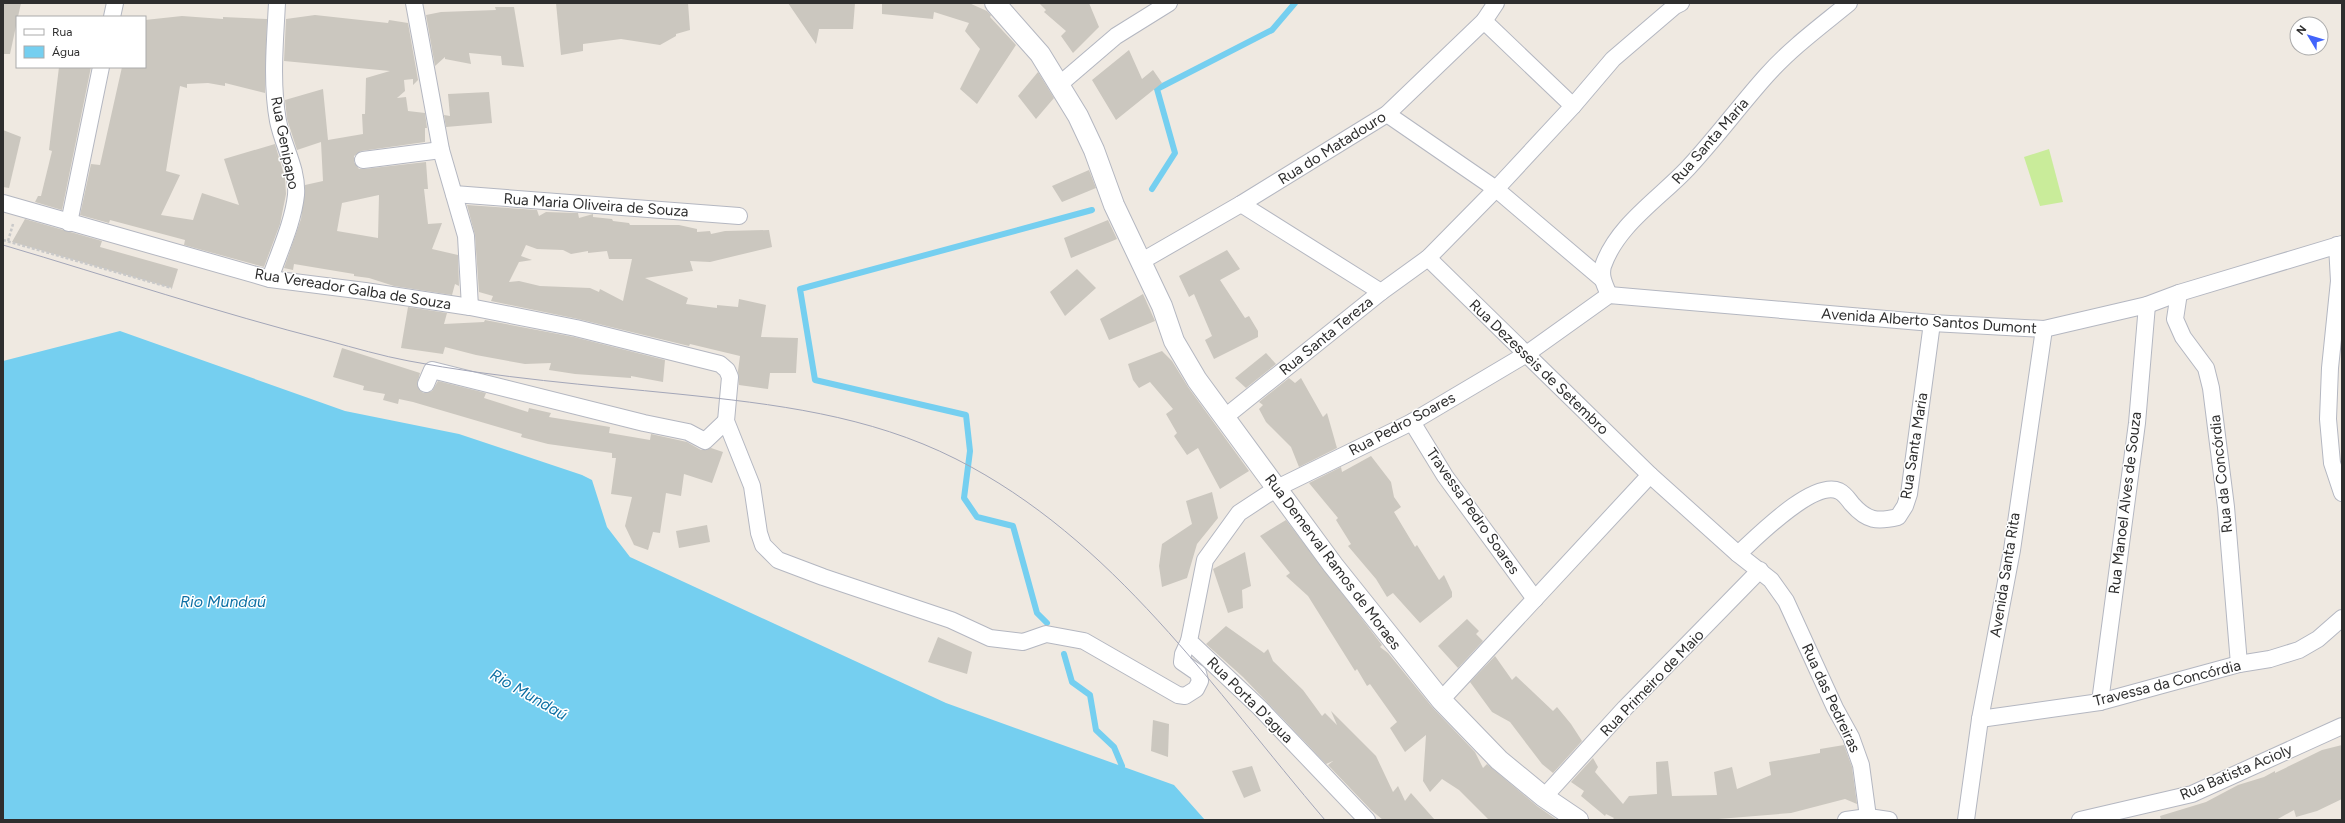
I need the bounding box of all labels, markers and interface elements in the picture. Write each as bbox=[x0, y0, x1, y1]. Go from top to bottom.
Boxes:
legend bbox=[16, 16, 146, 68]
north arrow bbox=[2289, 16, 2329, 56]
text: N bbox=[2294, 23, 2309, 38]
text: Rua bbox=[52, 25, 72, 39]
text: Água bbox=[52, 45, 80, 59]
street label: Rua Santa Maria bbox=[1668, 94, 1752, 188]
street label: Rua Genipapo bbox=[267, 95, 303, 191]
street label: Rua do Matadouro bbox=[1275, 107, 1389, 188]
street label: Rua Maria Oliveira de Souza bbox=[503, 190, 689, 220]
street label: Rua Vereador Galba de Souza bbox=[253, 265, 453, 313]
street label: Rua Santa Tereza bbox=[1276, 293, 1376, 379]
street label: Rua Dezesseis de Setembro bbox=[1466, 296, 1613, 439]
street label: Avenida Alberto Santos Dumont bbox=[1821, 304, 2038, 338]
street label: Rua Pedro Soares bbox=[1346, 388, 1458, 460]
street label: Rua Santa Maria bbox=[1897, 391, 1931, 501]
street label: Rua Manoel Alves de Souza bbox=[2105, 411, 2145, 595]
street label: Rua da Concórdia bbox=[2206, 414, 2236, 534]
street label: Travessa Pedro Soares bbox=[1423, 444, 1523, 578]
street label: Rua Demerval Ramos de Moraes bbox=[1261, 471, 1405, 653]
street label: Avenida Santa Rita bbox=[1986, 511, 2024, 639]
water label: Rio Mundaú bbox=[180, 592, 266, 611]
street label: Rua Primeiro de Maio bbox=[1596, 626, 1708, 740]
street label: Rua das Pedreiras bbox=[1798, 641, 1864, 755]
street label: Rua Porta D'agua bbox=[1203, 653, 1297, 747]
street label: Travessa da Concórdia bbox=[2091, 656, 2243, 710]
water label: Rio Mundaú bbox=[487, 665, 571, 724]
street label: Rua Batista Acioly bbox=[2177, 740, 2295, 804]

